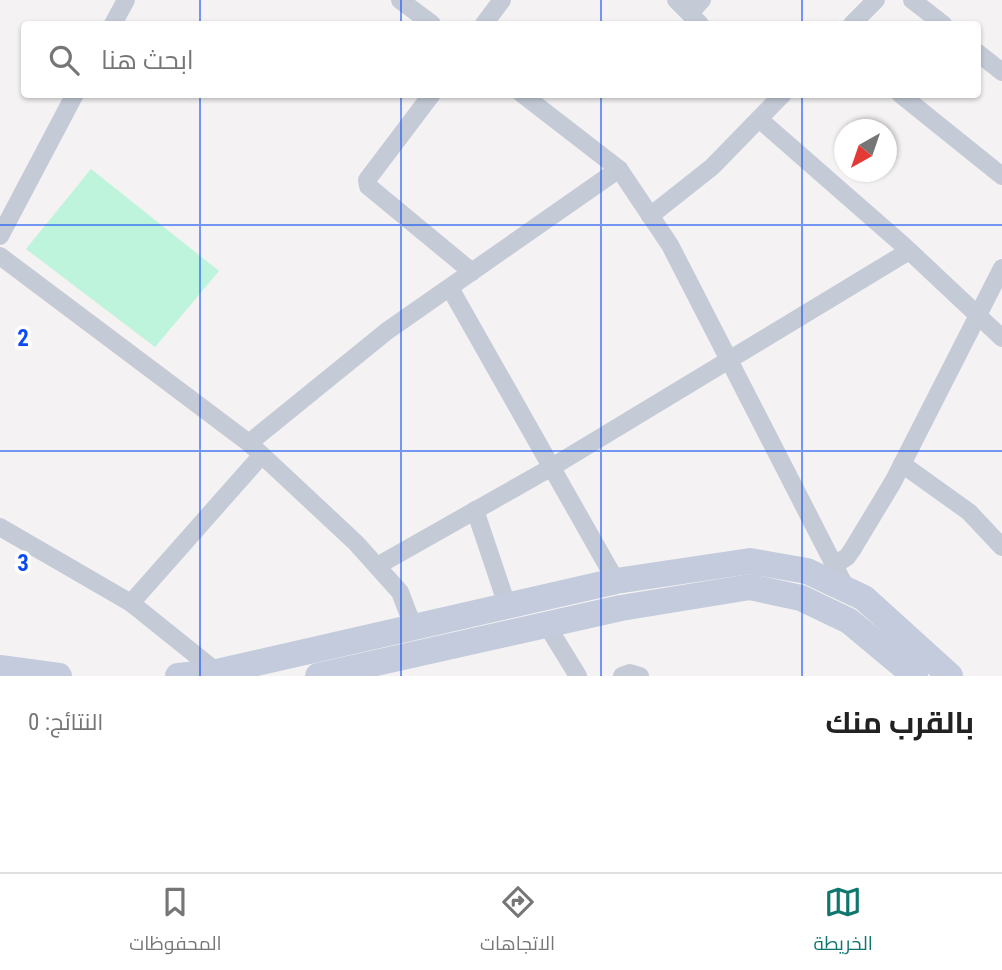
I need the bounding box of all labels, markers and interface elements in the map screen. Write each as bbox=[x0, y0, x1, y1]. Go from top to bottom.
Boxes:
search box bbox=[21, 21, 981, 98]
icon: search bbox=[45, 41, 83, 79]
text: ابحث هنا bbox=[101, 45, 194, 75]
north arrow bbox=[834, 119, 897, 182]
text: 2 bbox=[17, 325, 29, 352]
text: 3 bbox=[17, 550, 29, 577]
text: بالقرب منك bbox=[826, 705, 974, 740]
text: النتائج: 0 bbox=[28, 709, 103, 736]
tab: المحفوظات bbox=[129, 883, 222, 961]
tab: الاتجاهات bbox=[480, 883, 555, 961]
tab: الخريطة bbox=[814, 883, 873, 961]

